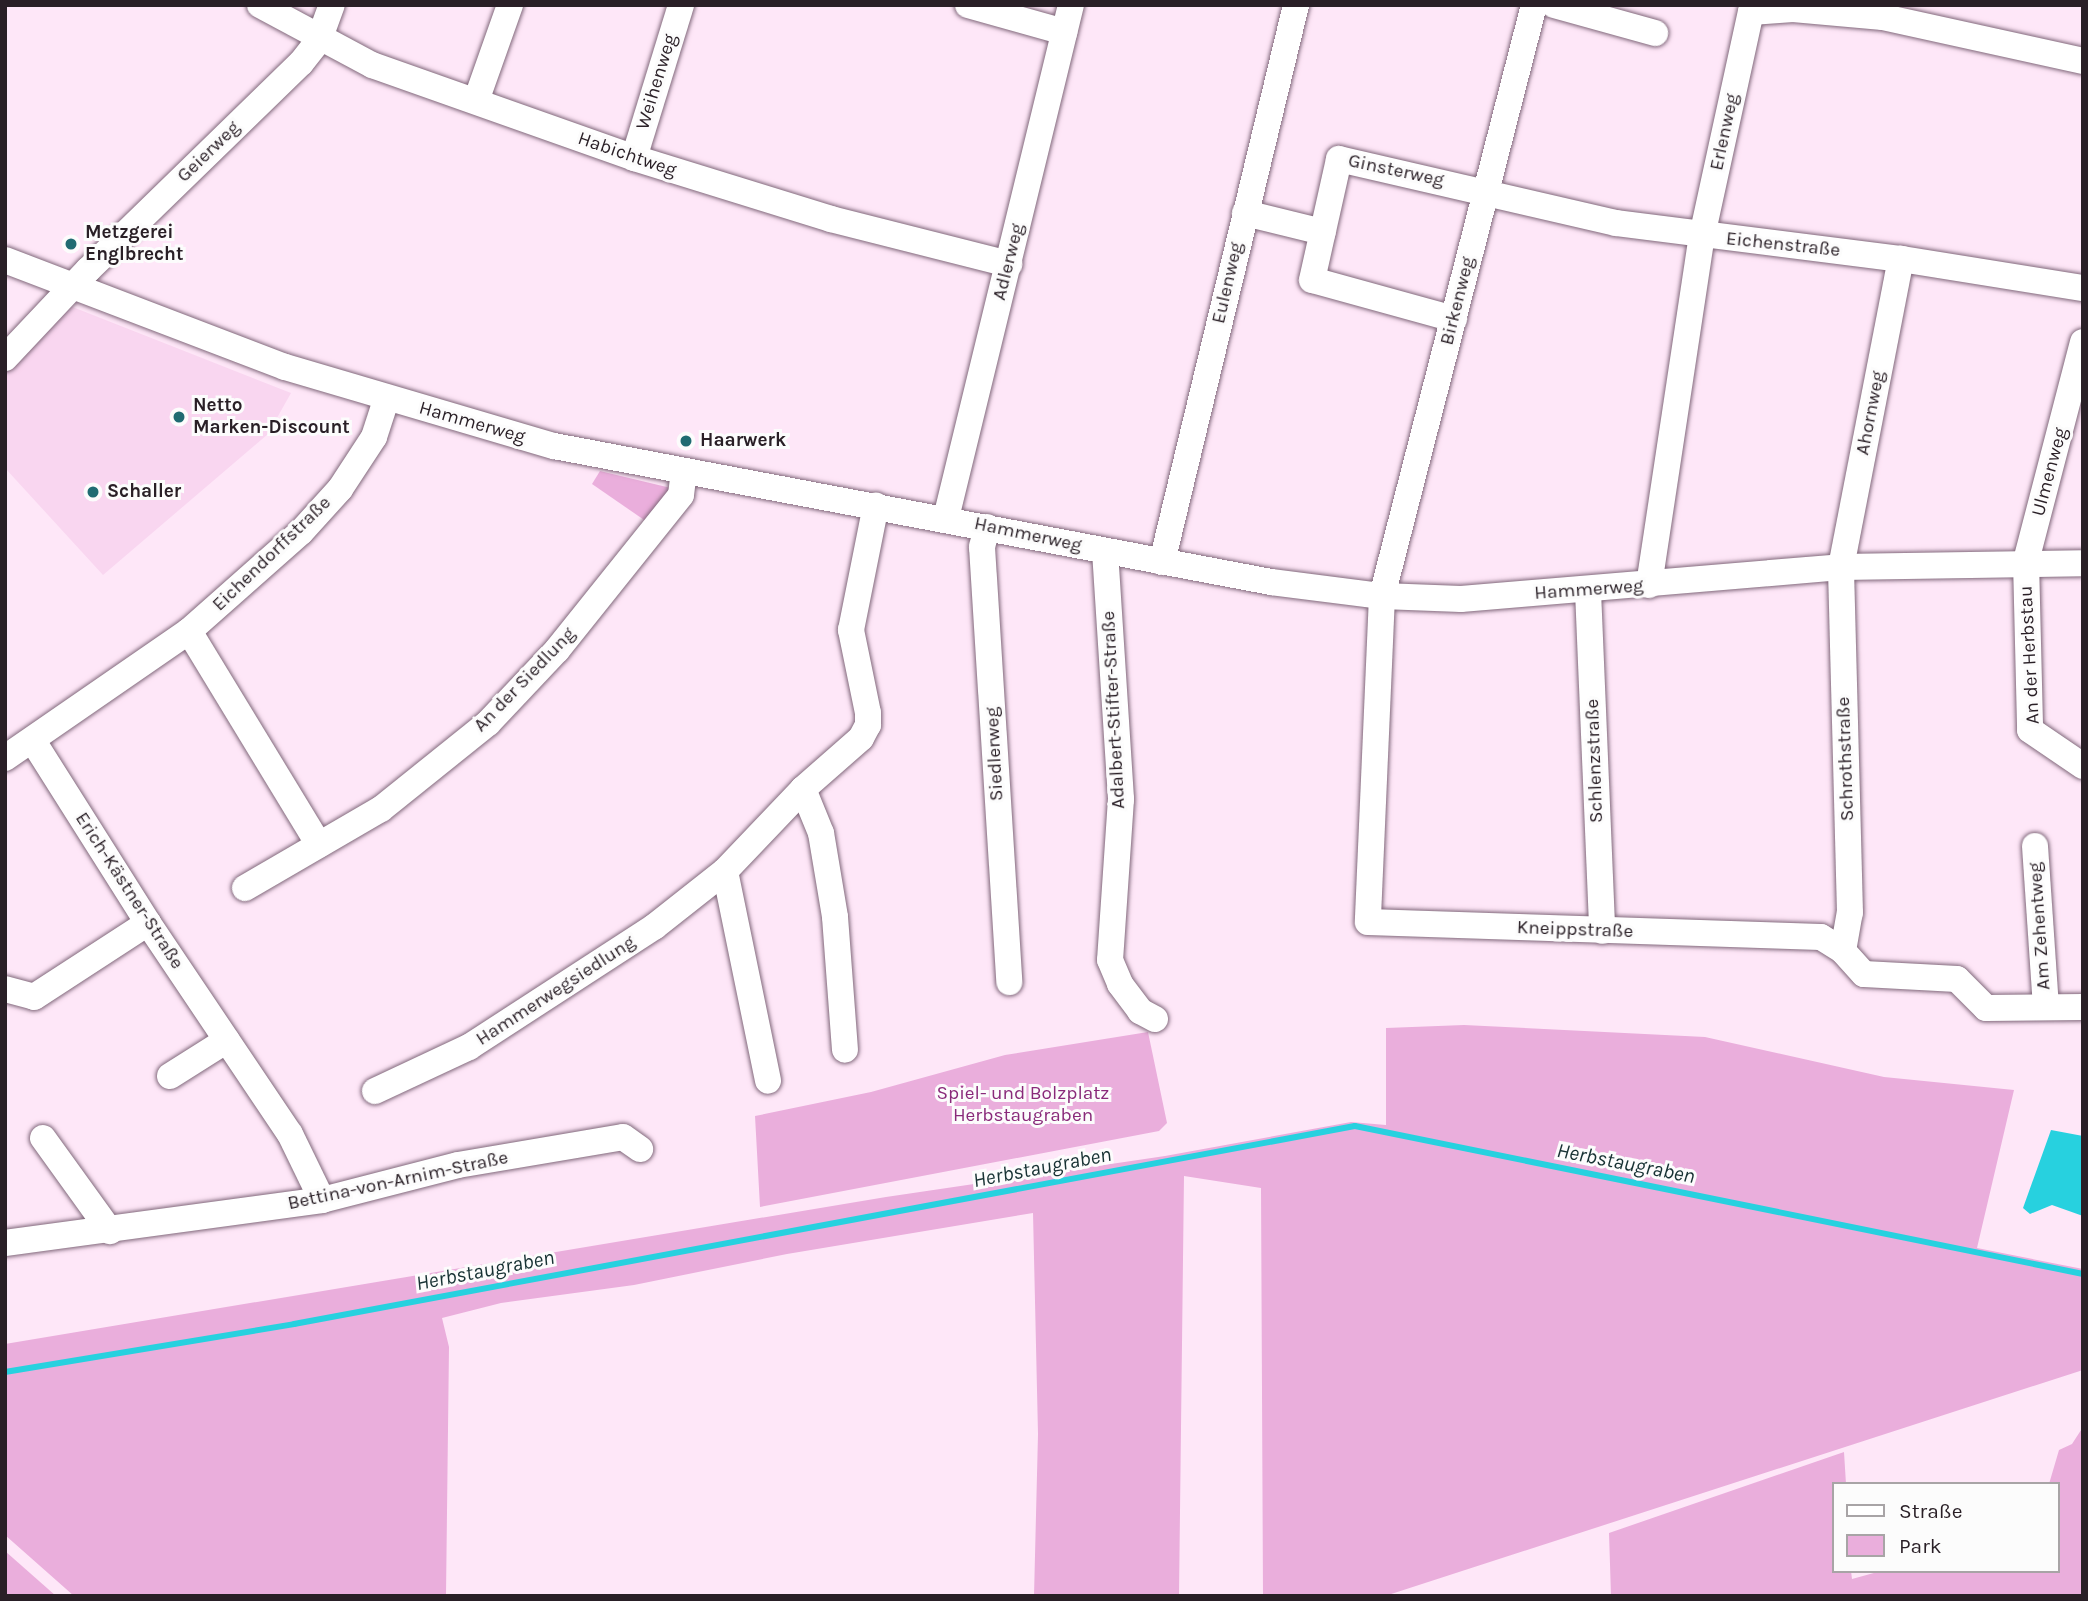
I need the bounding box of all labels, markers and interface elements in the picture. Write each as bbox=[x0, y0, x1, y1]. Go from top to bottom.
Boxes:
street label: Weihenweg bbox=[632, 31, 682, 133]
street label: Erlenweg bbox=[1706, 91, 1744, 173]
street label: Geierweg bbox=[173, 117, 245, 187]
street label: Habichtweg bbox=[575, 127, 679, 183]
street label: Ginsterweg bbox=[1346, 150, 1446, 192]
street label: Adlerweg bbox=[988, 221, 1030, 303]
place label: Metzgerei Englbrecht bbox=[85, 222, 183, 266]
street label: Eichenstraße bbox=[1725, 228, 1841, 262]
marker: Metzgerei Englbrecht bbox=[63, 236, 79, 252]
street label: Eulenweg bbox=[1208, 240, 1248, 326]
street label: Birkenweg bbox=[1436, 254, 1480, 348]
street label: Ahornweg bbox=[1852, 369, 1890, 457]
place label: Netto Marken-Discount bbox=[193, 395, 350, 439]
street label: Hammerweg bbox=[416, 397, 528, 449]
marker: Netto Marken-Discount bbox=[171, 409, 187, 425]
street label: Ulmenweg bbox=[2027, 425, 2073, 519]
place label: Haarwerk bbox=[700, 430, 786, 452]
marker: Haarwerk bbox=[678, 433, 694, 449]
place label: Schaller bbox=[107, 481, 181, 503]
marker: Schaller bbox=[85, 484, 101, 500]
street label: Eichendorffstraße bbox=[208, 492, 336, 616]
street label: Hammerweg bbox=[972, 512, 1084, 558]
street label: Hammerweg bbox=[1534, 575, 1644, 605]
street label: An der Herbstau bbox=[2015, 585, 2045, 725]
street label: Adalbert-Stifter-Straße bbox=[1097, 610, 1131, 810]
street label: An der Siedlung bbox=[469, 623, 581, 737]
street label: Schrothstraße bbox=[1832, 696, 1860, 822]
street label: Schlenzstraße bbox=[1581, 699, 1609, 823]
street label: Siedlerweg bbox=[981, 706, 1009, 802]
street label: Erich-Kästner-Straße bbox=[70, 808, 188, 974]
street label: Am Zehentweg bbox=[2024, 861, 2056, 991]
street label: Kneippstraße bbox=[1516, 917, 1634, 943]
street label: Hammerwegsiedlung bbox=[472, 931, 640, 1051]
park label: Spiel- und Bolzplatz Herbstaugraben bbox=[937, 1083, 1109, 1127]
water label: Herbstaugraben bbox=[1555, 1137, 1697, 1189]
water label: Herbstaugraben bbox=[971, 1141, 1113, 1193]
street label: Bettina-von-Arnim-Straße bbox=[286, 1146, 510, 1216]
water label: Herbstaugraben bbox=[414, 1244, 556, 1296]
legend bbox=[1832, 1482, 2060, 1573]
text: Straße bbox=[1899, 1499, 1962, 1523]
text: Park bbox=[1899, 1534, 1942, 1558]

